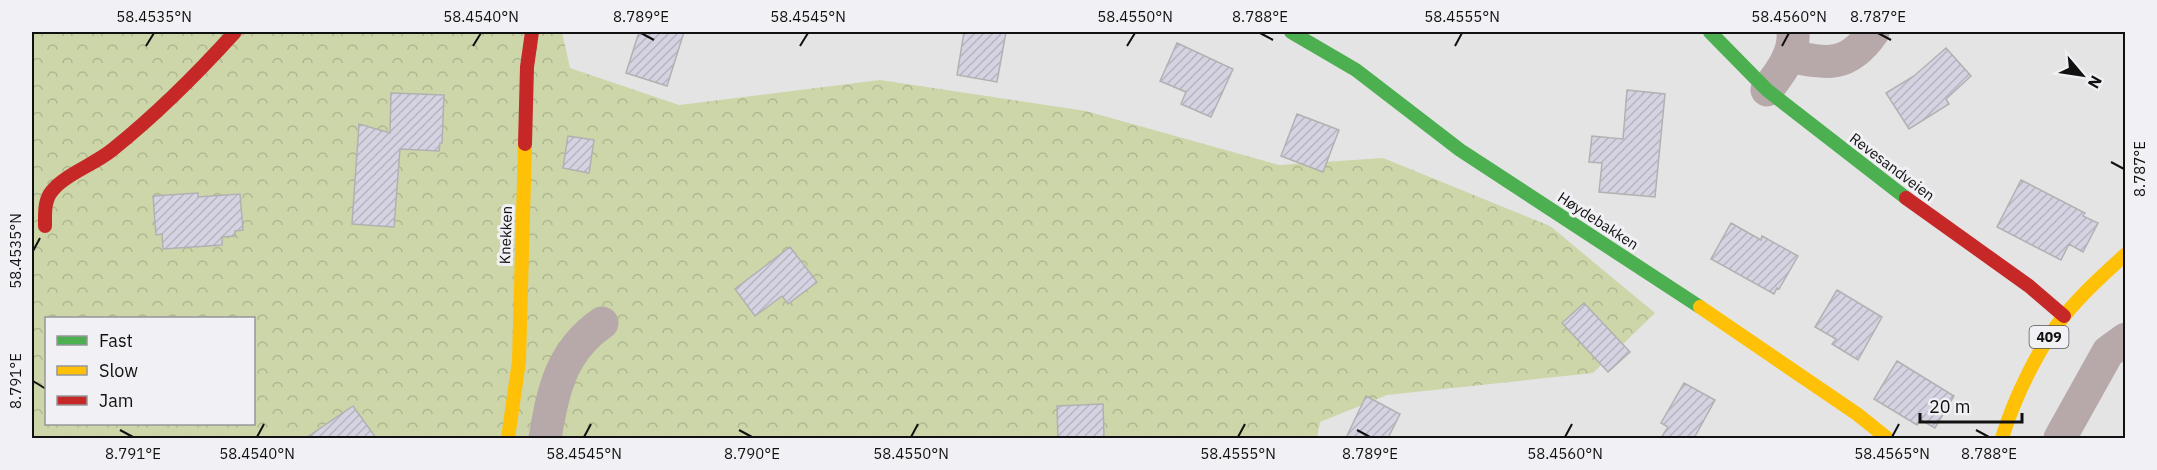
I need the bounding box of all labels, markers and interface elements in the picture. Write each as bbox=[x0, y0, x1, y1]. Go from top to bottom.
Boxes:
text: 58.4535°N bbox=[116, 7, 192, 26]
text: 58.4540°N bbox=[443, 7, 519, 26]
text: 8.789°E bbox=[613, 7, 669, 26]
text: 58.4545°N bbox=[770, 7, 846, 26]
text: 58.4550°N bbox=[1097, 7, 1173, 26]
text: 8.788°E bbox=[1232, 7, 1288, 26]
text: 58.4555°N bbox=[1424, 7, 1500, 26]
text: 58.4560°N bbox=[1751, 7, 1827, 26]
text: 8.787°E bbox=[1850, 7, 1906, 26]
north arrow bbox=[2052, 45, 2112, 105]
text: N bbox=[2084, 72, 2107, 92]
street label: Revesandveien bbox=[1846, 128, 1939, 205]
text: 8.787°E bbox=[2130, 141, 2149, 197]
street label: Høydebakken bbox=[1554, 187, 1642, 254]
street label: Knekken bbox=[495, 205, 516, 265]
text: 58.4535°N bbox=[6, 213, 25, 289]
legend bbox=[45, 317, 255, 425]
road number: 409 bbox=[2030, 326, 2068, 348]
text: Fast bbox=[99, 329, 133, 352]
text: 8.791°E bbox=[6, 353, 25, 409]
text: Slow bbox=[99, 359, 138, 382]
scale bar bbox=[1920, 386, 2022, 424]
text: Jam bbox=[99, 389, 134, 412]
text: 20 m bbox=[1929, 395, 1971, 418]
text: 8.791°E bbox=[105, 444, 161, 463]
text: 58.4540°N bbox=[219, 444, 295, 463]
text: 58.4545°N bbox=[546, 444, 622, 463]
text: 8.790°E bbox=[724, 444, 780, 463]
text: 58.4550°N bbox=[873, 444, 949, 463]
text: 58.4555°N bbox=[1200, 444, 1276, 463]
text: 8.789°E bbox=[1342, 444, 1398, 463]
text: 58.4560°N bbox=[1527, 444, 1603, 463]
text: 58.4565°N bbox=[1854, 444, 1930, 463]
text: 8.788°E bbox=[1961, 444, 2017, 463]

